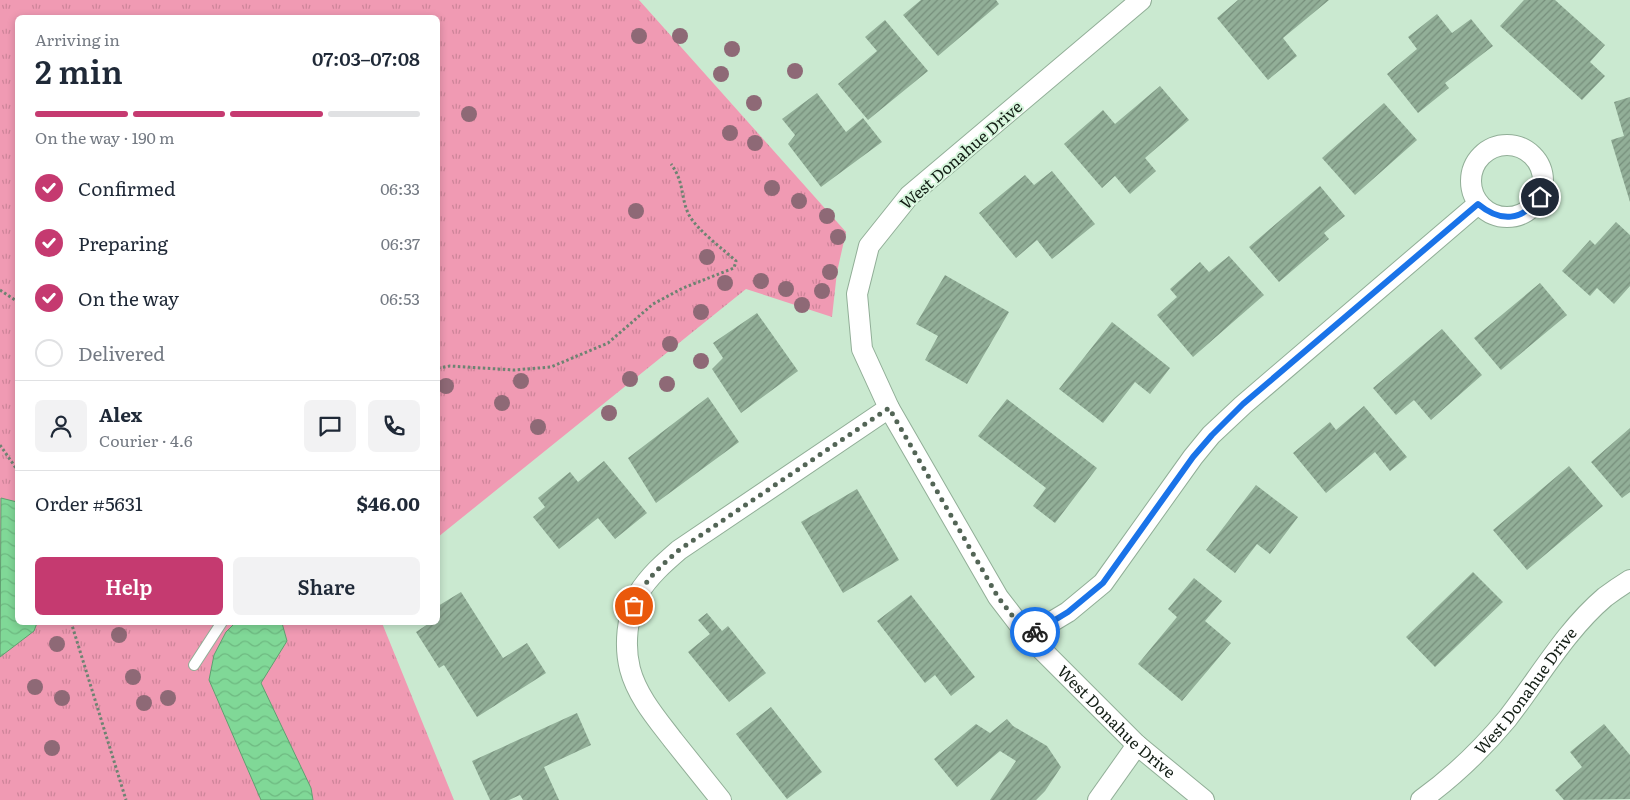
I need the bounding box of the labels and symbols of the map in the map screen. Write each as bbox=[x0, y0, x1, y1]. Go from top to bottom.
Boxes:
street label: West Donahue Drive bbox=[894, 94, 1027, 214]
pin bbox=[1519, 176, 1561, 218]
pin bbox=[613, 585, 655, 627]
courier bbox=[1010, 607, 1060, 657]
street label: West Donahue Drive bbox=[1468, 621, 1582, 759]
street label: West Donahue Drive bbox=[1052, 659, 1181, 783]

